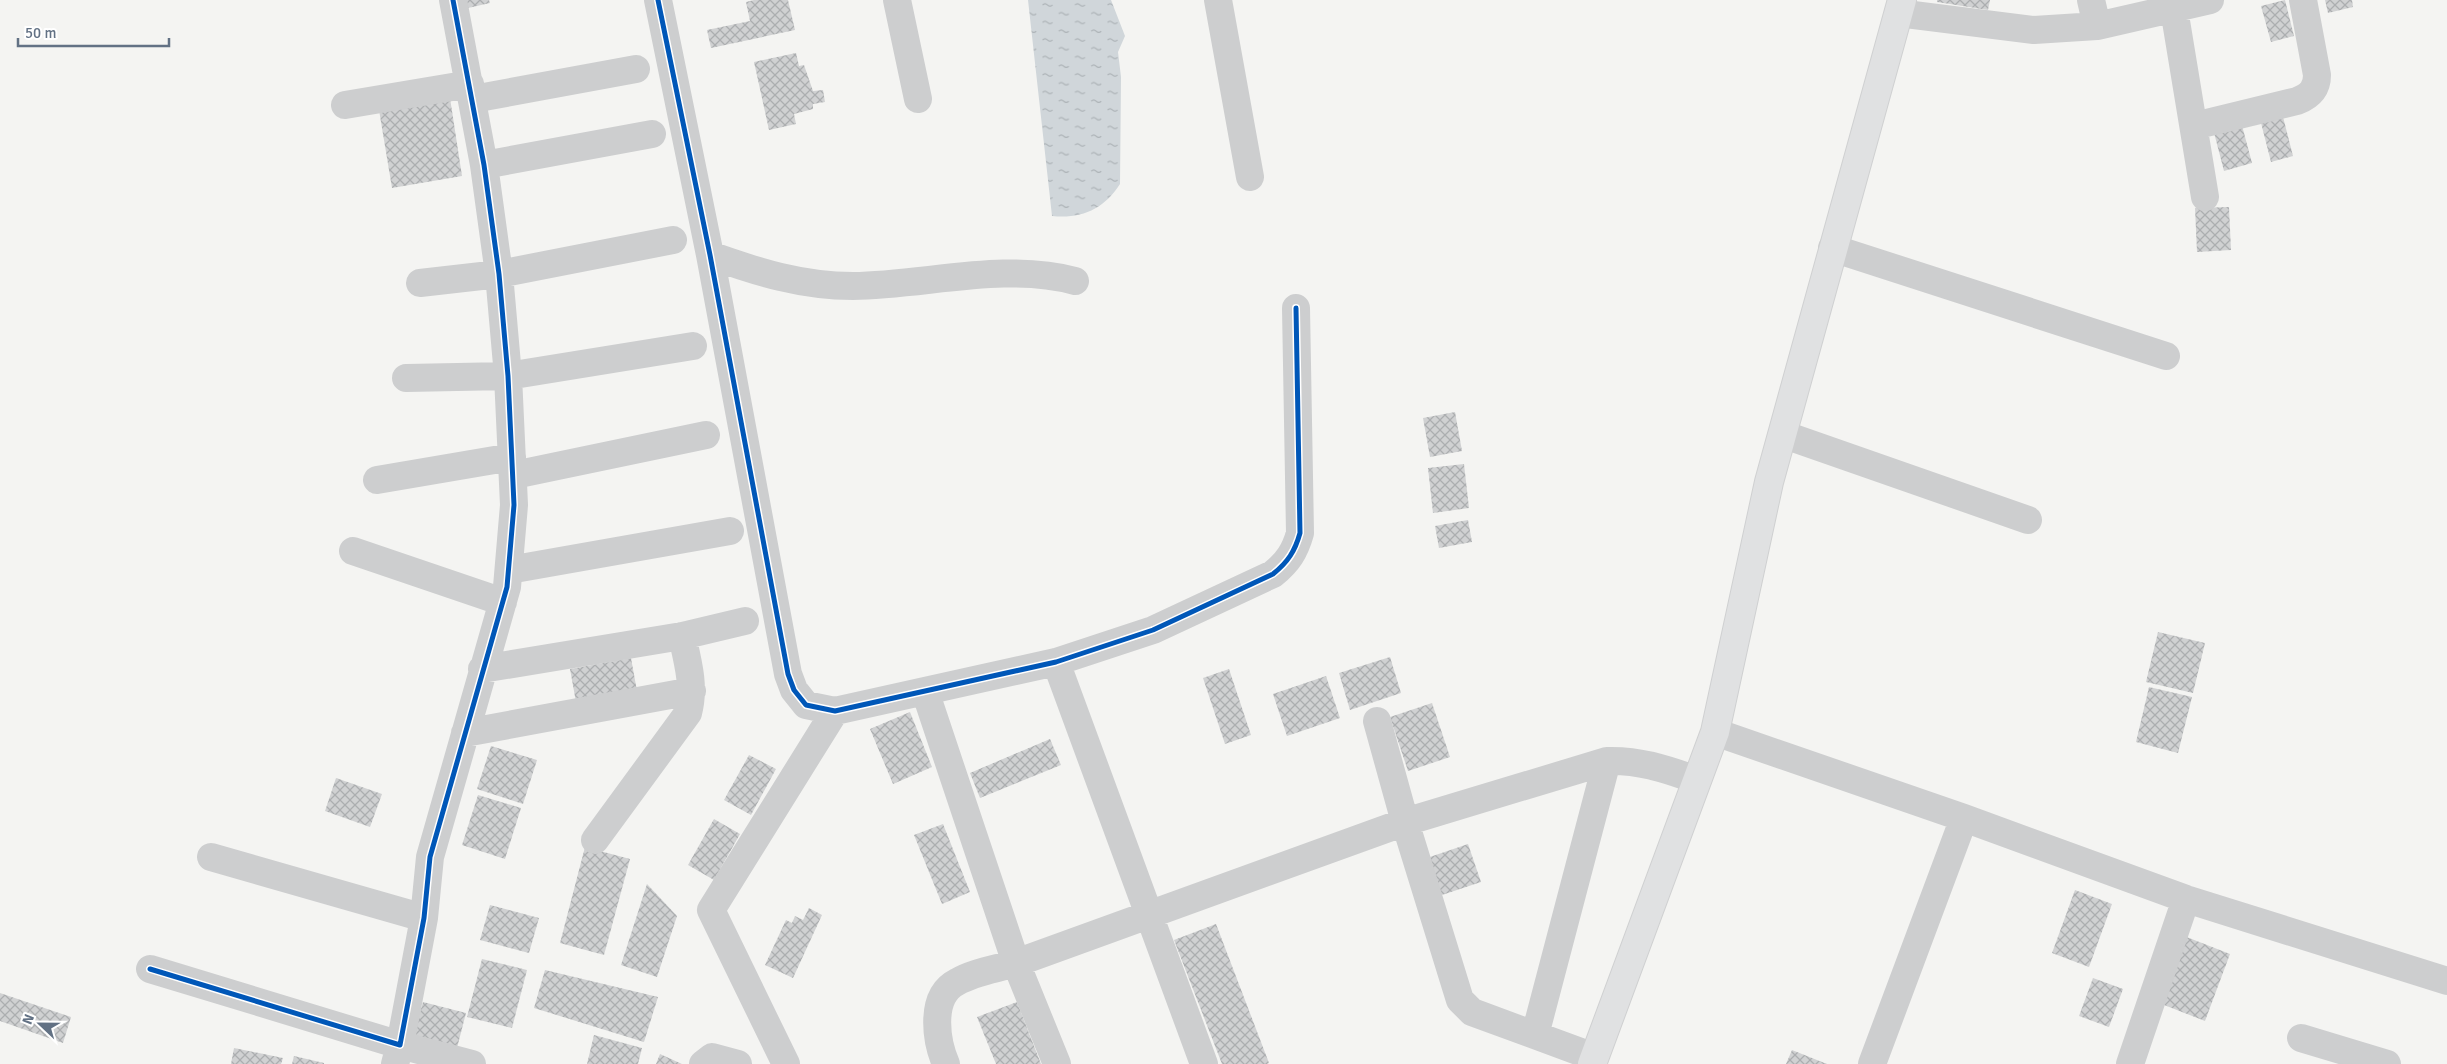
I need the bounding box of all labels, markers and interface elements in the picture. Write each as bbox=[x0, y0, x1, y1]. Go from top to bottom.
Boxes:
scale bar bbox=[18, 15, 169, 47]
text: 50 m bbox=[25, 24, 56, 42]
north arrow bbox=[15, 999, 65, 1049]
text: N bbox=[19, 1012, 38, 1027]

